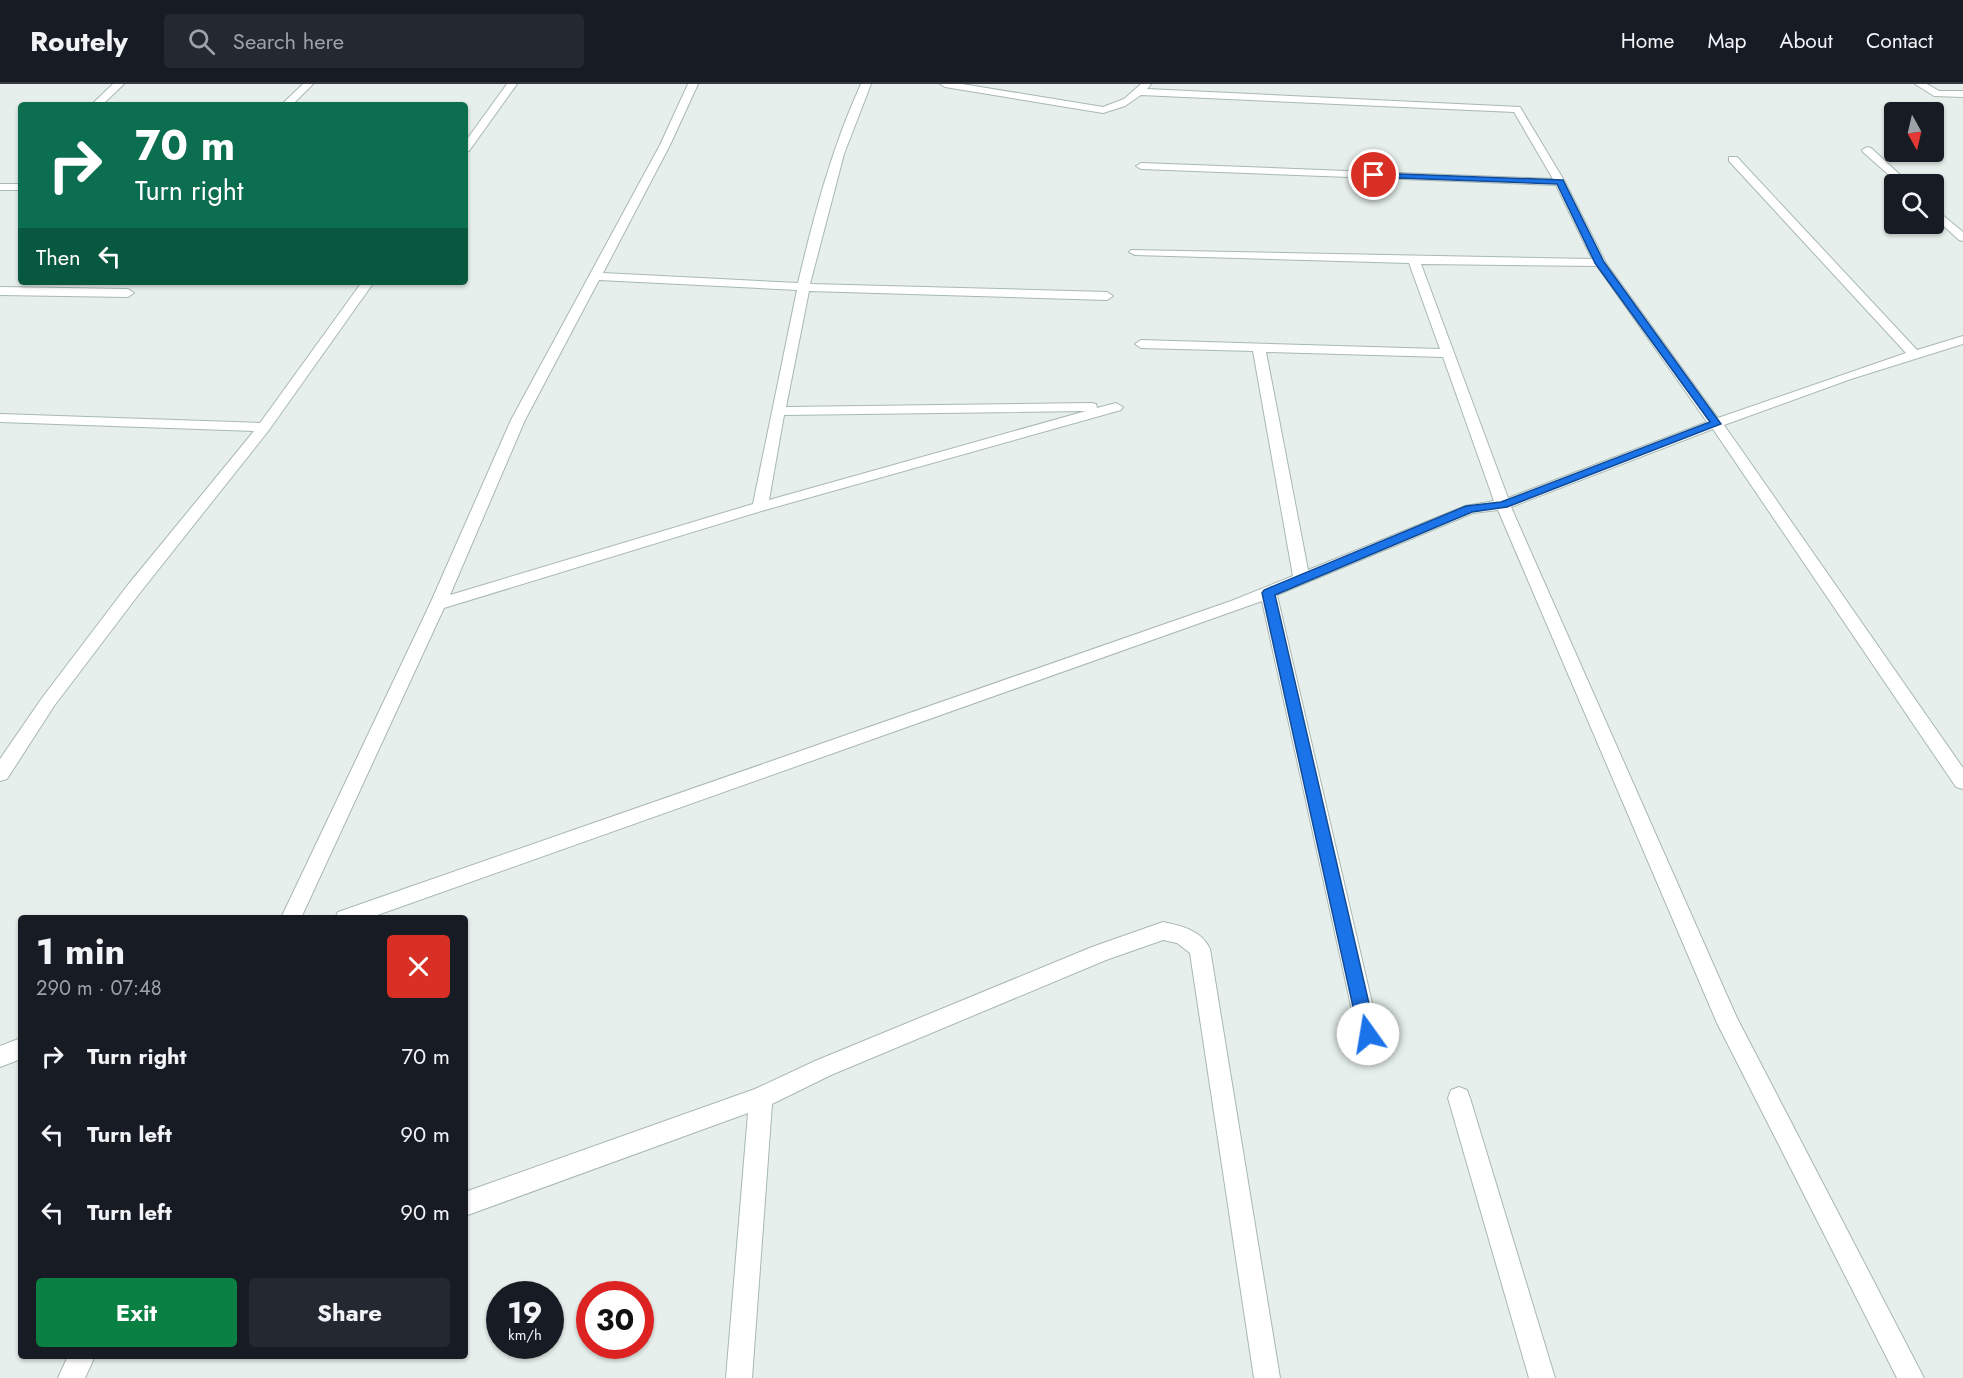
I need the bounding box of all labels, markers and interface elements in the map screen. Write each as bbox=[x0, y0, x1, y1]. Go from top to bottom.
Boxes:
search box bbox=[164, 14, 584, 68]
text: Routely bbox=[30, 21, 128, 62]
icon: search bbox=[185, 25, 218, 58]
text: Search here bbox=[233, 25, 344, 57]
text: Home bbox=[1621, 26, 1674, 56]
text: Map bbox=[1707, 26, 1747, 56]
text: About bbox=[1780, 26, 1833, 56]
text: Contact bbox=[1866, 26, 1933, 56]
north arrow bbox=[1884, 102, 1944, 162]
map controls bbox=[1884, 102, 1944, 234]
text: 70 m bbox=[135, 115, 235, 176]
icon: right bbox=[36, 126, 114, 204]
pin bbox=[1348, 149, 1399, 200]
icon: arrive bbox=[1357, 158, 1390, 191]
text: Turn right bbox=[135, 171, 243, 210]
button: search bbox=[1884, 174, 1944, 234]
icon: left bbox=[93, 240, 126, 273]
text: Then bbox=[36, 241, 81, 273]
text: 1 min bbox=[36, 925, 125, 977]
button: close bbox=[387, 935, 450, 998]
text: 290 m · 07:48 bbox=[36, 974, 162, 1003]
position arrow bbox=[1336, 1002, 1400, 1066]
icon: right bbox=[36, 1040, 69, 1073]
text: Turn right bbox=[87, 1040, 187, 1072]
text: 70 m bbox=[401, 1040, 450, 1072]
icon: left bbox=[36, 1118, 69, 1151]
text: Turn left bbox=[87, 1118, 172, 1150]
text: 90 m bbox=[400, 1118, 450, 1150]
icon: left bbox=[36, 1196, 69, 1229]
text: Turn left bbox=[87, 1196, 172, 1228]
text: 90 m bbox=[400, 1196, 450, 1228]
button: Exit bbox=[36, 1278, 237, 1347]
button: Share bbox=[249, 1278, 450, 1347]
speed limit sign: 30 bbox=[576, 1281, 654, 1359]
text: 19 bbox=[507, 1291, 543, 1334]
text: km/h bbox=[508, 1324, 542, 1346]

